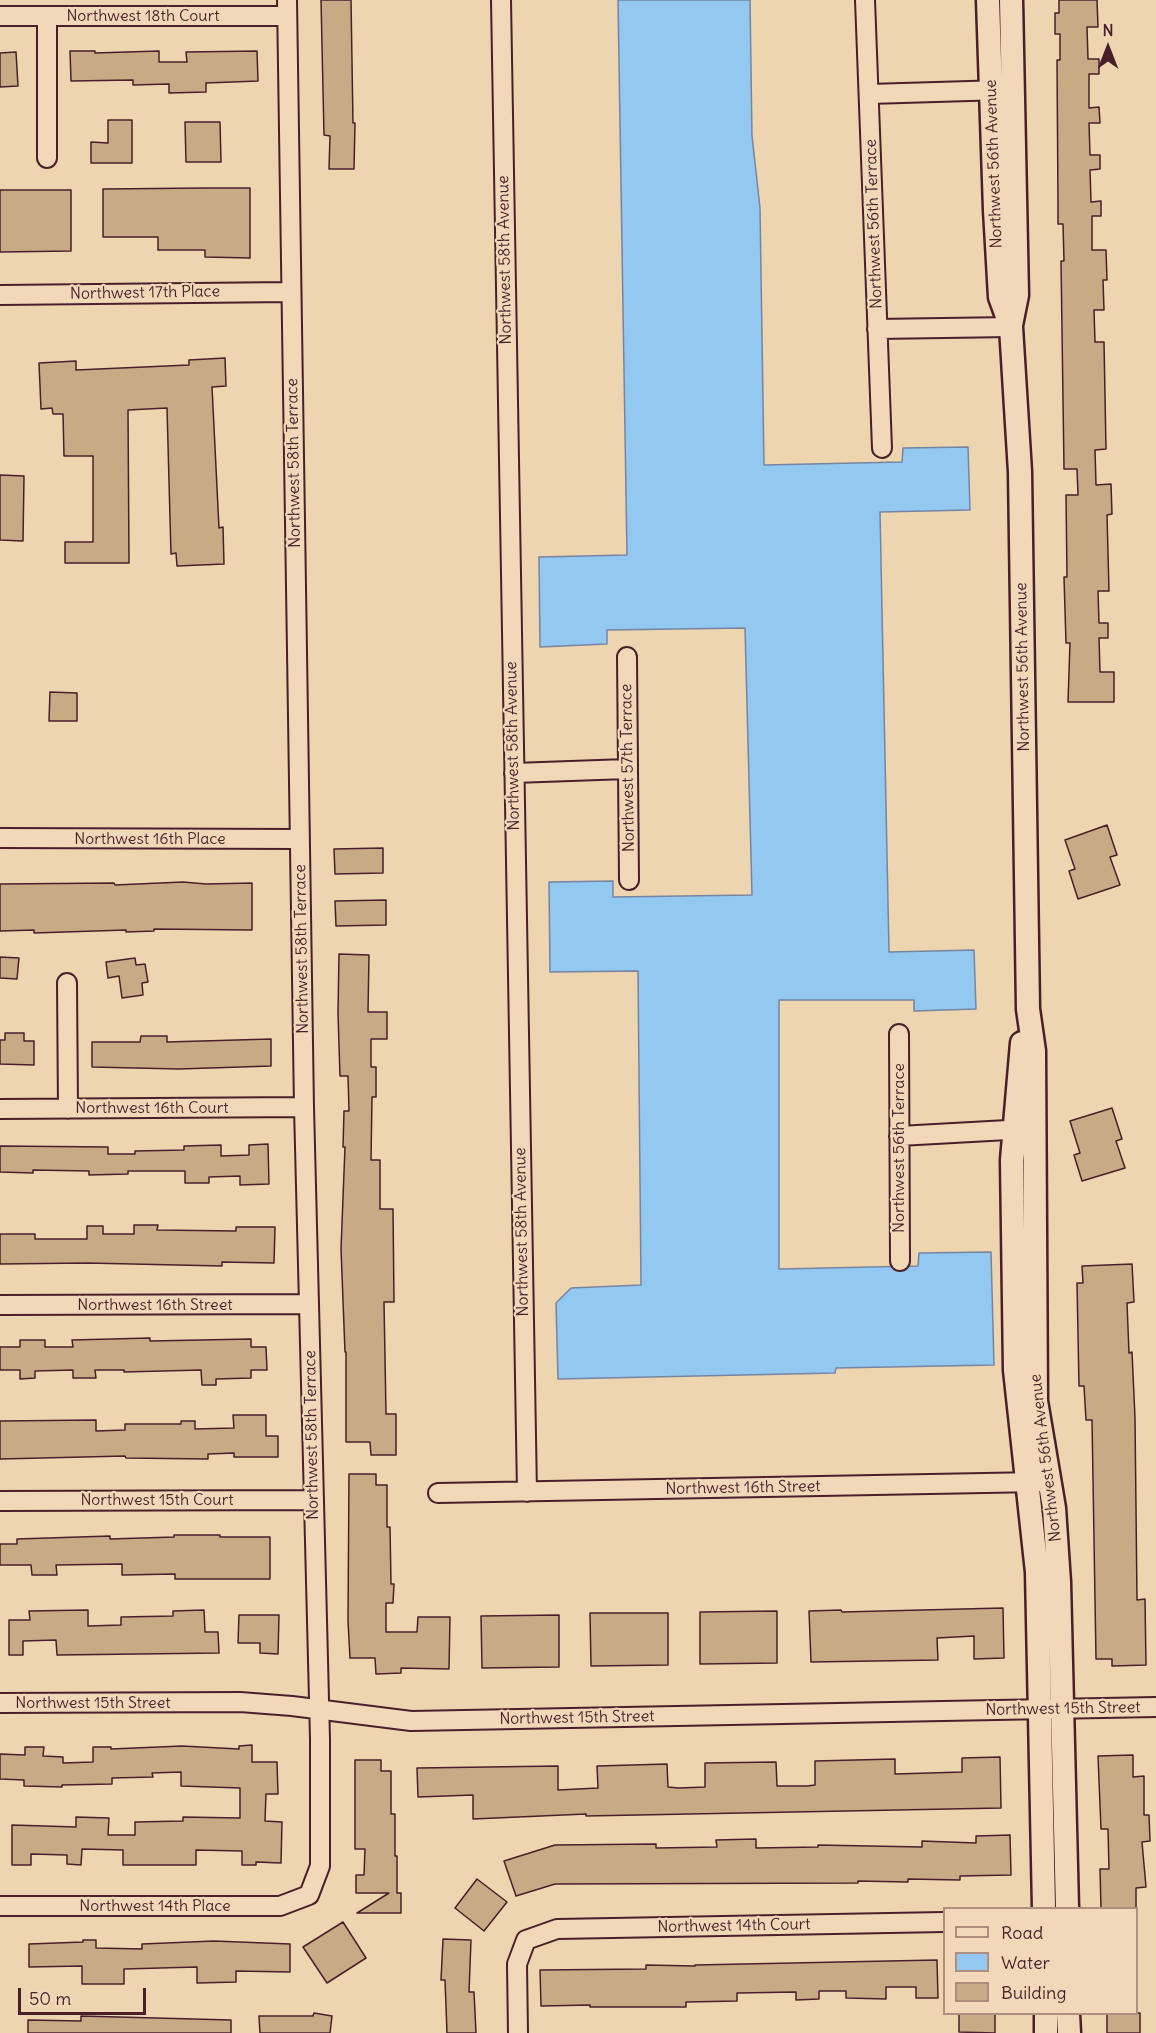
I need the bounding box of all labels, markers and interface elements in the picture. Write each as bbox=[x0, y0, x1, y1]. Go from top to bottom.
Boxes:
street label: Northwest 18th Court bbox=[66, 6, 220, 26]
north arrow bbox=[1078, 18, 1138, 78]
text: N bbox=[1102, 20, 1114, 40]
street label: Northwest 56th Avenue bbox=[981, 79, 1007, 249]
street label: Northwest 56th Terrace bbox=[861, 139, 887, 309]
street label: Northwest 58th Avenue bbox=[494, 175, 516, 345]
street label: Northwest 17th Place bbox=[70, 282, 220, 304]
street label: Northwest 58th Terrace bbox=[283, 378, 305, 548]
street label: Northwest 56th Avenue bbox=[1012, 582, 1034, 752]
street label: Northwest 58th Avenue bbox=[502, 661, 524, 831]
street label: Northwest 57th Terrace bbox=[617, 684, 639, 852]
street label: Northwest 16th Place bbox=[74, 829, 226, 849]
street label: Northwest 58th Terrace bbox=[291, 864, 313, 1034]
street label: Northwest 56th Terrace bbox=[889, 1063, 909, 1233]
street label: Northwest 16th Court bbox=[75, 1098, 229, 1118]
street label: Northwest 58th Avenue bbox=[511, 1147, 533, 1317]
street label: Northwest 16th Street bbox=[77, 1295, 233, 1315]
street label: Northwest 58th Terrace bbox=[301, 1350, 323, 1520]
street label: Northwest 56th Avenue bbox=[1026, 1373, 1066, 1543]
street label: Northwest 16th Street bbox=[665, 1477, 821, 1499]
street label: Northwest 15th Court bbox=[80, 1490, 234, 1510]
street label: Northwest 15th Street bbox=[15, 1693, 171, 1713]
street label: Northwest 15th Street bbox=[985, 1698, 1141, 1720]
street label: Northwest 15th Street bbox=[499, 1707, 655, 1729]
street label: Northwest 14th Place bbox=[79, 1896, 231, 1916]
legend bbox=[943, 1907, 1138, 2015]
street label: Northwest 14th Court bbox=[657, 1915, 811, 1937]
text: Road bbox=[1001, 1921, 1043, 1944]
text: Water bbox=[1001, 1951, 1050, 1974]
scale bar bbox=[21, 1976, 148, 2014]
text: Building bbox=[1001, 1981, 1066, 2004]
text: 50 m bbox=[29, 1987, 71, 2010]

